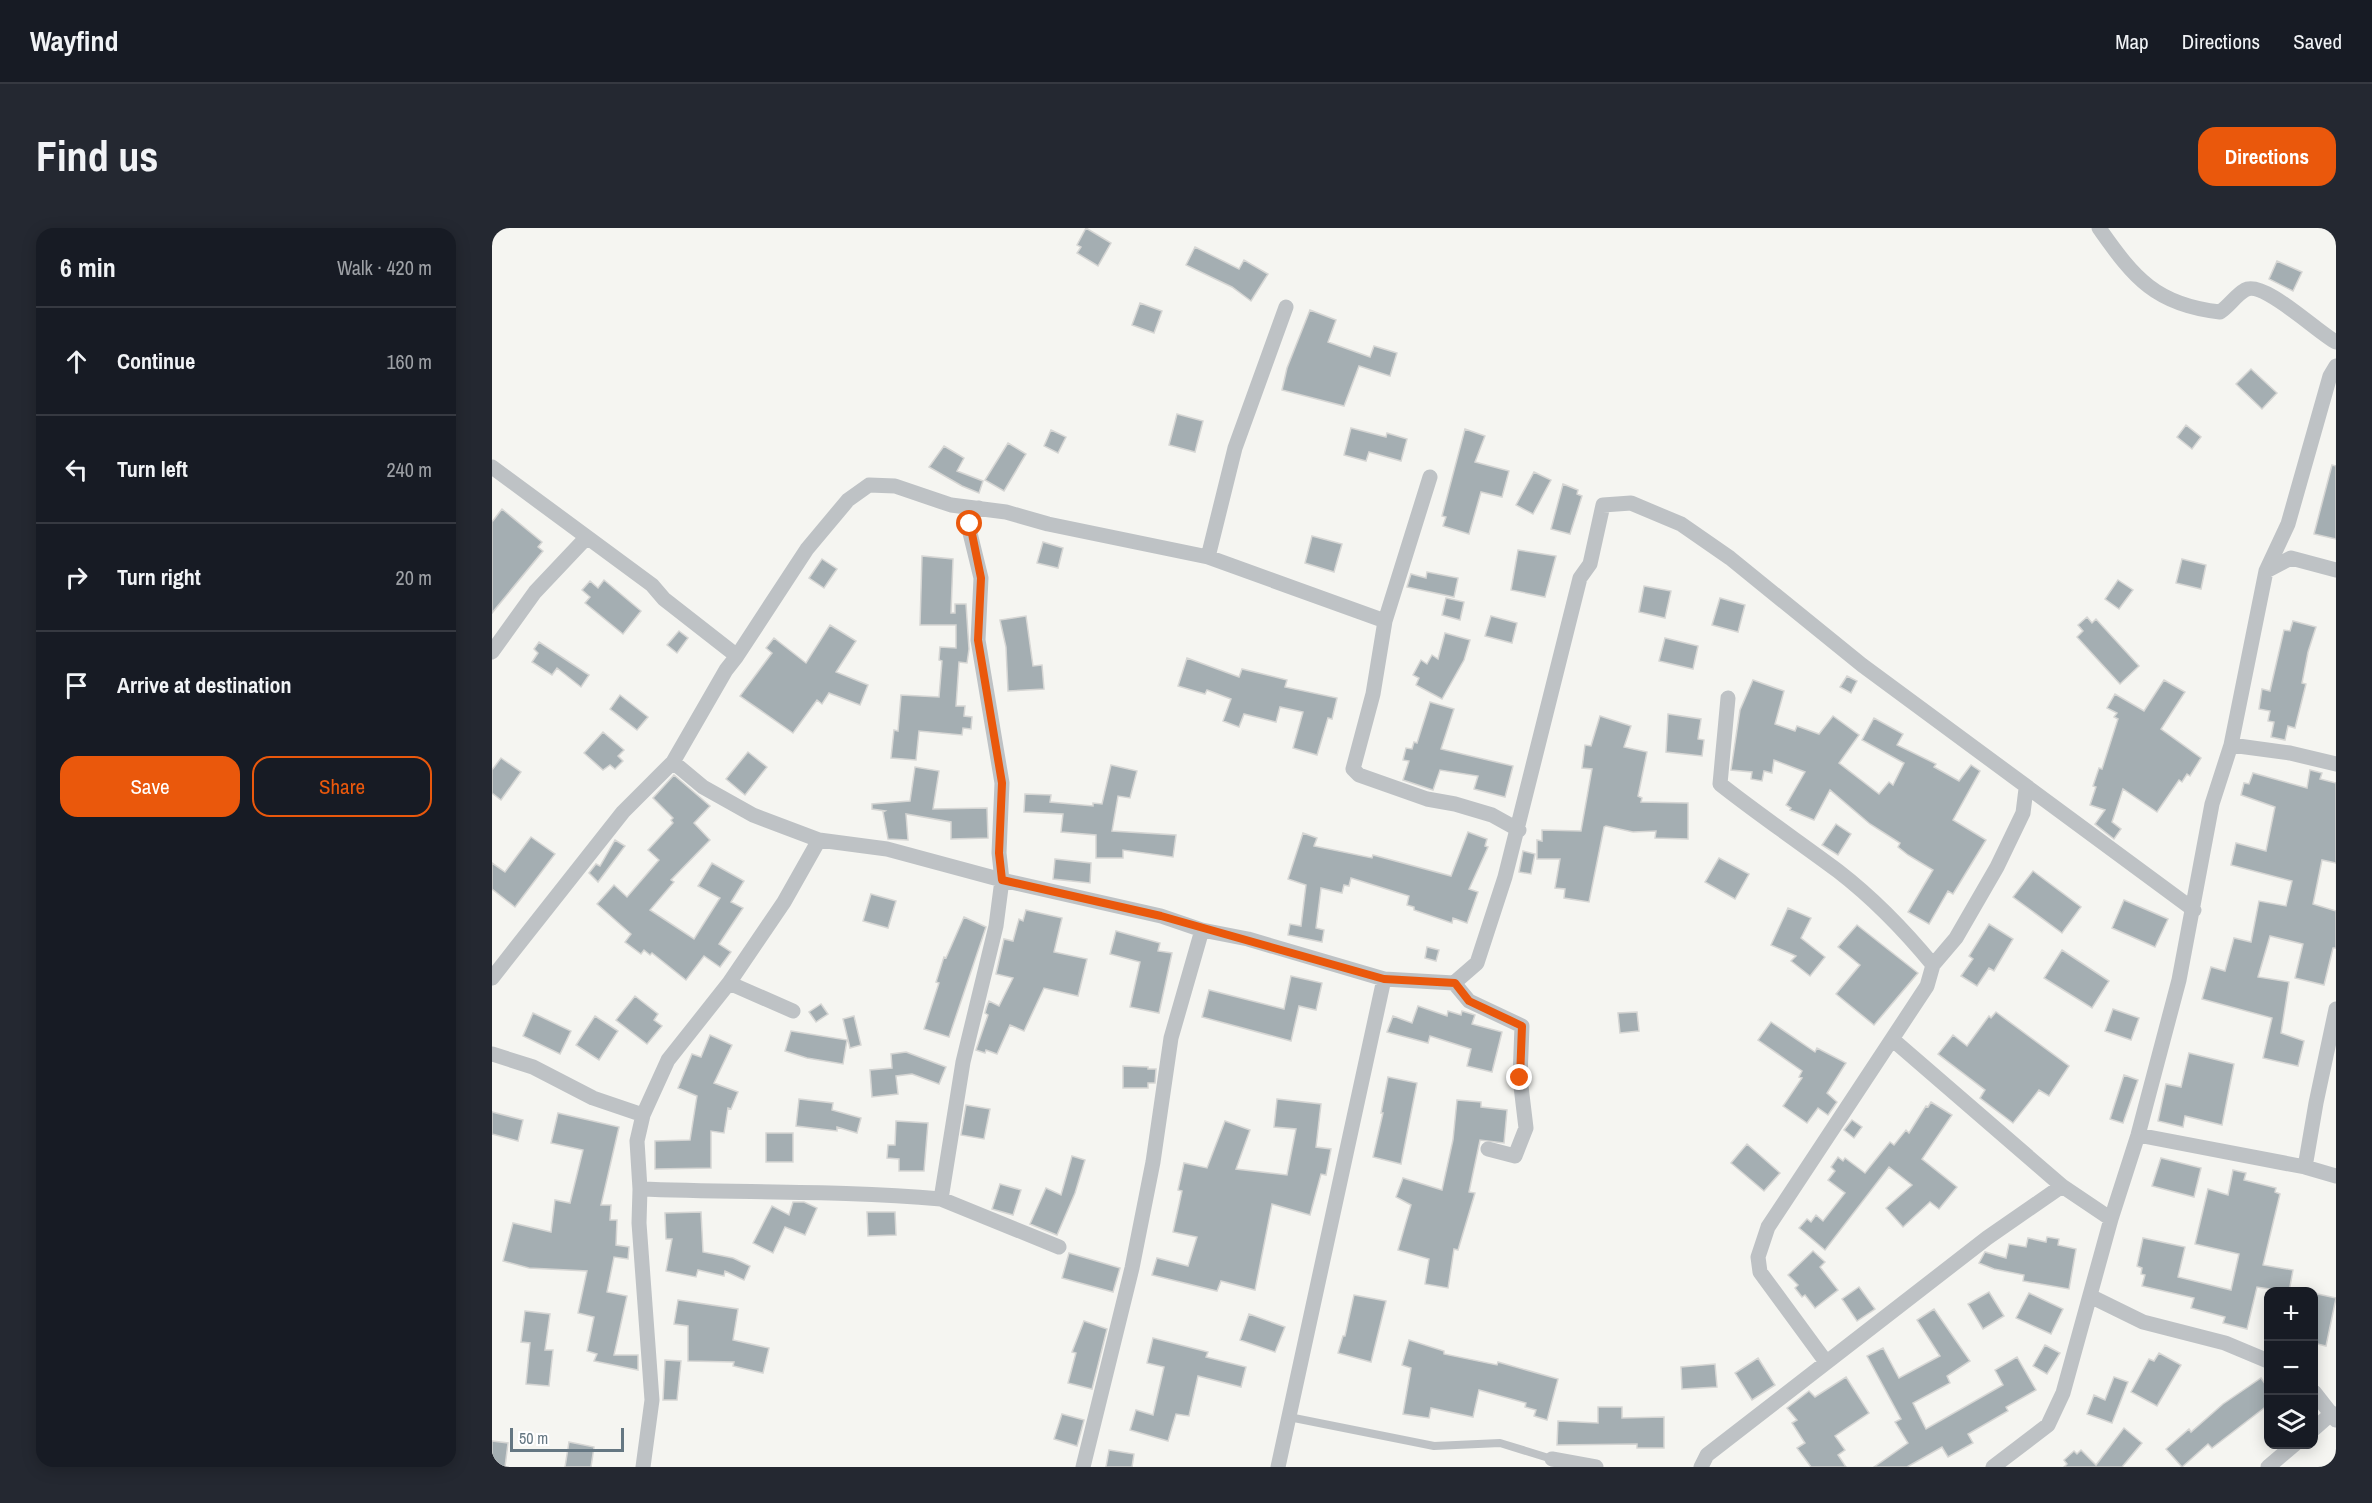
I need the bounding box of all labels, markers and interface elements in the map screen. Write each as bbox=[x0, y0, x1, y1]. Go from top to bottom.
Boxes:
text: Wayfind bbox=[30, 22, 118, 60]
text: Map bbox=[2115, 27, 2149, 56]
text: Directions bbox=[2182, 27, 2260, 56]
text: Saved bbox=[2293, 27, 2342, 56]
button: Directions bbox=[2198, 127, 2336, 186]
text: Find us bbox=[36, 128, 158, 184]
text: 6 min bbox=[60, 250, 116, 285]
text: Walk · 420 m bbox=[337, 254, 432, 281]
icon: ahead bbox=[60, 345, 93, 378]
text: Continue bbox=[117, 346, 195, 376]
text: 160 m bbox=[386, 348, 432, 375]
icon: left bbox=[60, 453, 93, 486]
text: Turn left bbox=[117, 454, 188, 484]
text: 240 m bbox=[386, 456, 432, 483]
route start bbox=[956, 510, 982, 536]
icon: right bbox=[60, 561, 93, 594]
text: Turn right bbox=[117, 562, 201, 592]
text: 20 m bbox=[396, 564, 432, 591]
icon: arrive bbox=[60, 669, 93, 702]
text: Arrive at destination bbox=[117, 670, 291, 700]
button: Save bbox=[60, 756, 240, 817]
button: Share bbox=[252, 756, 432, 817]
route end bbox=[1506, 1064, 1532, 1090]
map controls bbox=[2264, 1287, 2318, 1449]
button: + bbox=[2264, 1287, 2318, 1341]
button: − bbox=[2264, 1341, 2318, 1395]
button: layers bbox=[2264, 1395, 2318, 1449]
scale bar bbox=[510, 1425, 624, 1452]
text: 50 m bbox=[519, 1427, 548, 1449]

